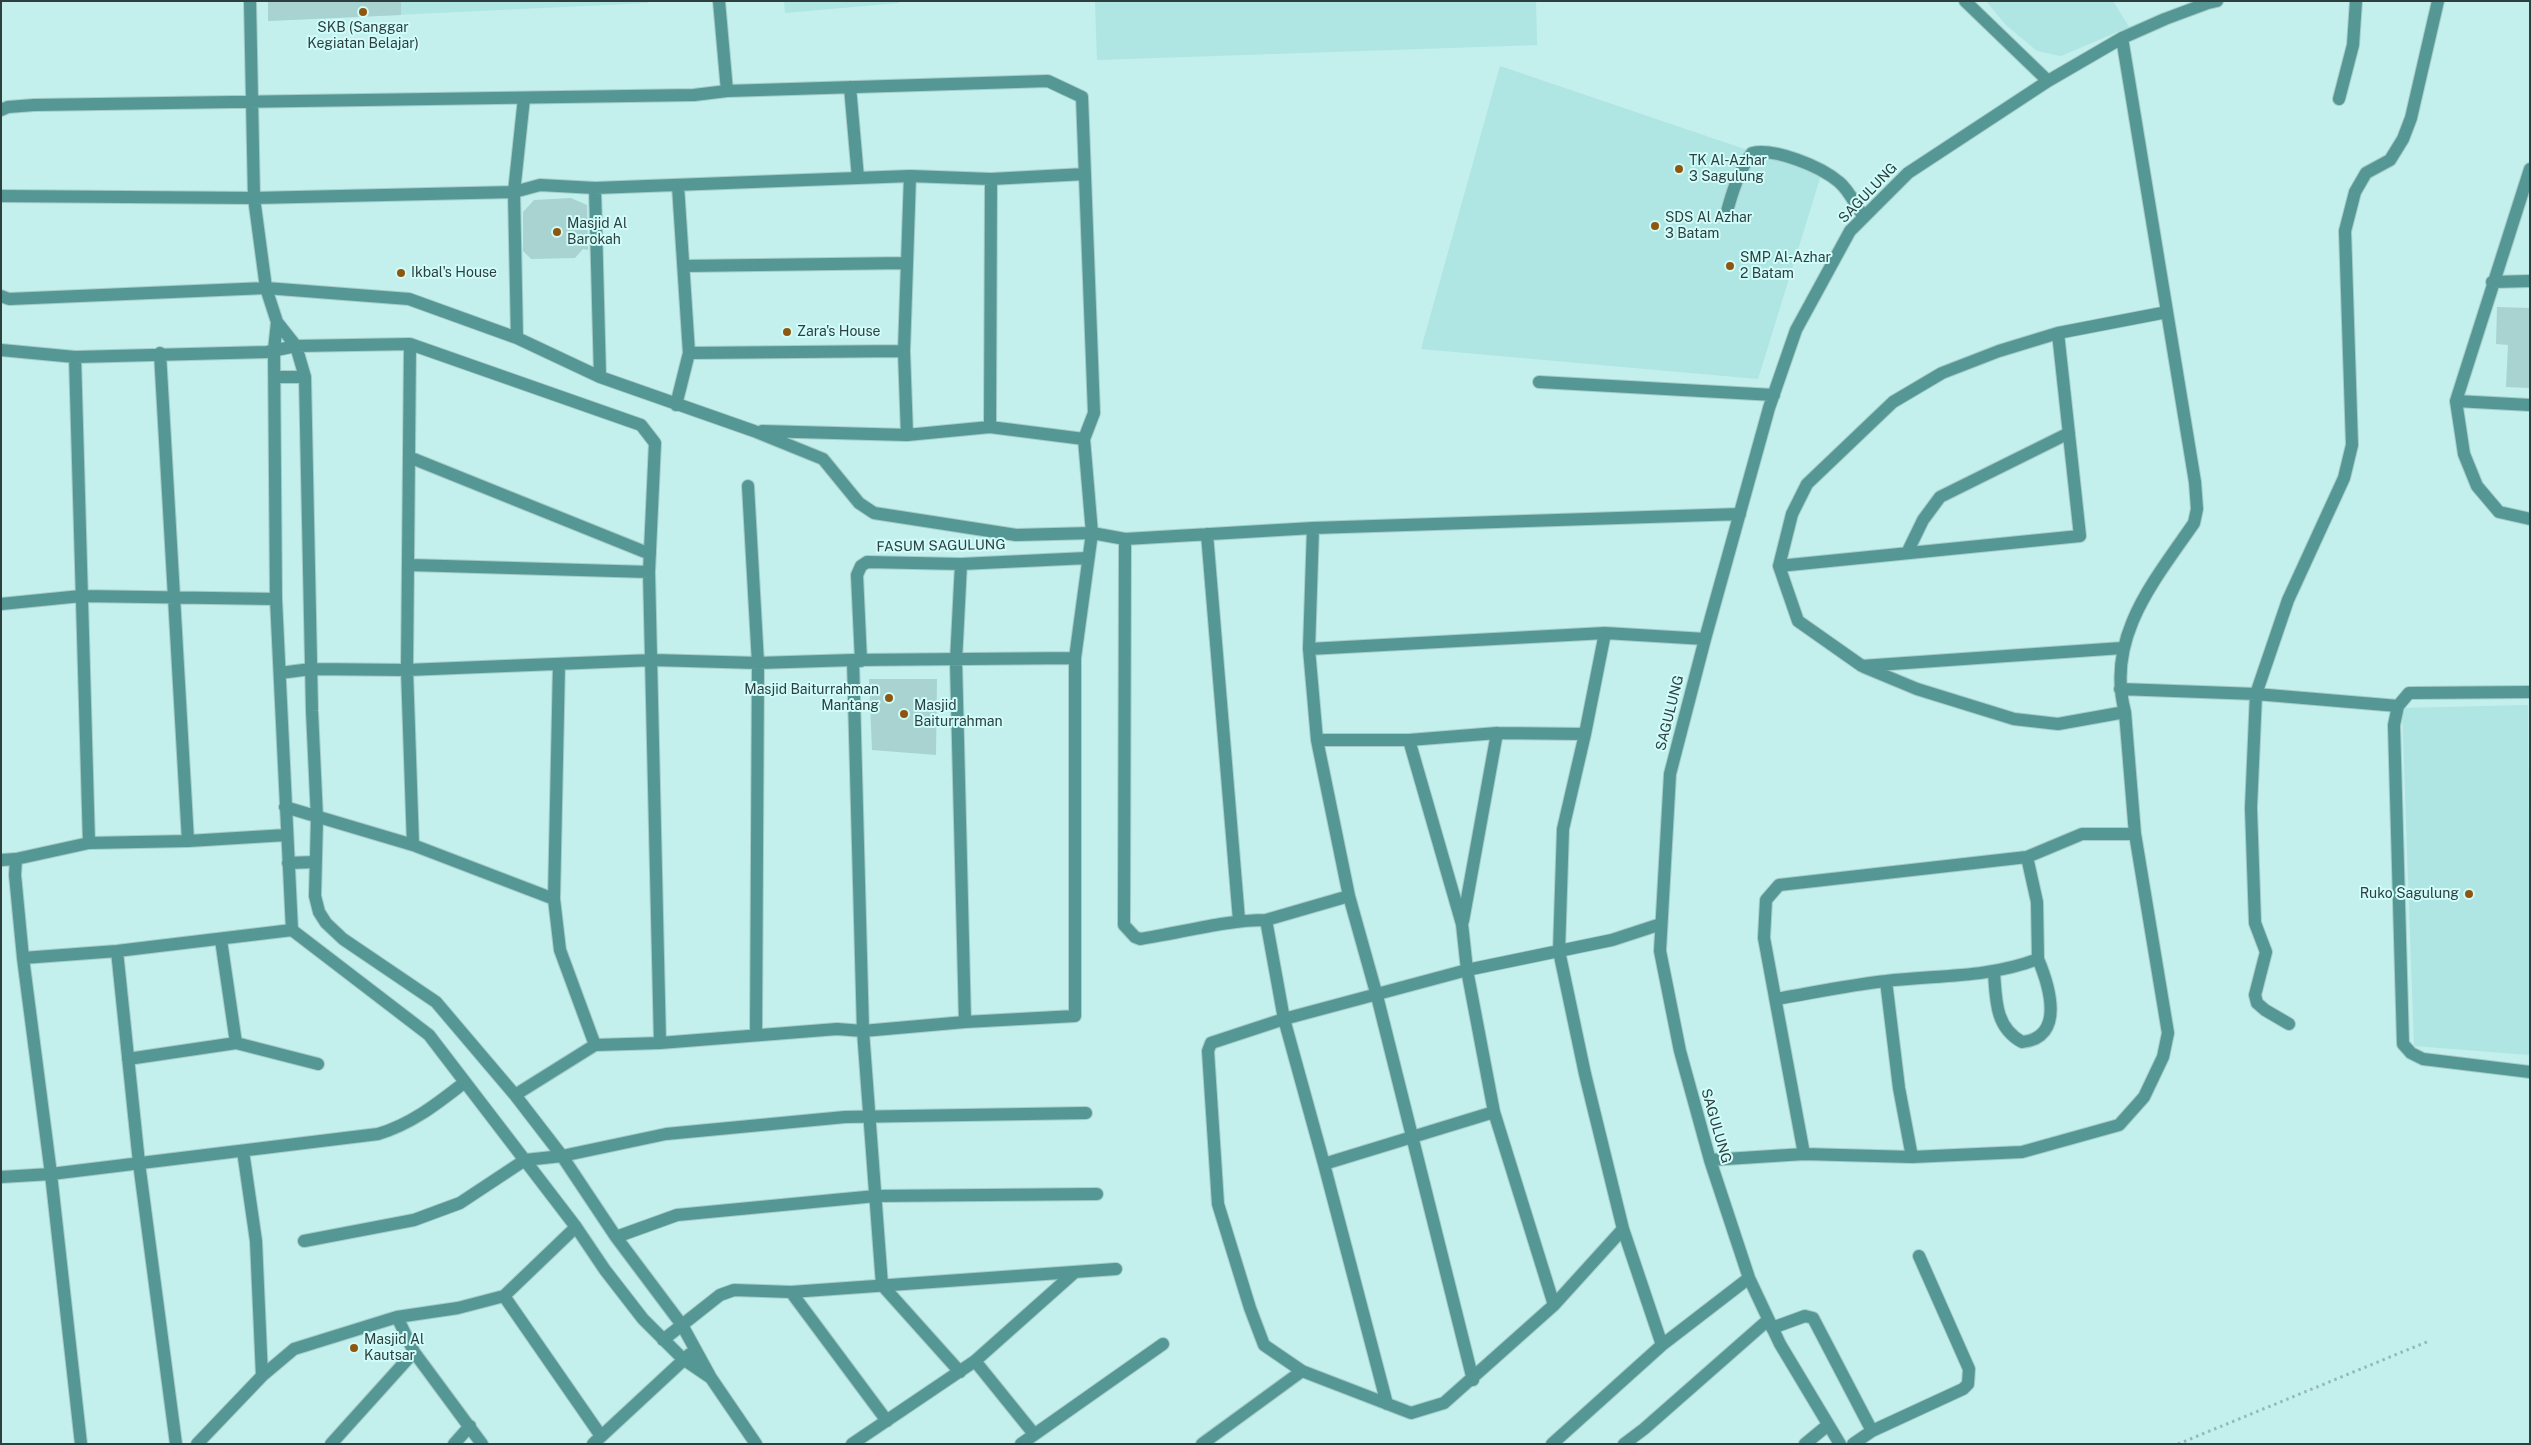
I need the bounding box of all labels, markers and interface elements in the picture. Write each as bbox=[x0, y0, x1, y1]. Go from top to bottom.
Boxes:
marker: SKB (Sanggar Kegiatan Belajar) bbox=[357, 6, 369, 18]
place label: SKB (Sanggar Kegiatan Belajar) bbox=[307, 20, 419, 52]
place label: TK Al-Azhar 3 Sagulung bbox=[1689, 153, 1767, 186]
street label: SAGULUNG bbox=[1835, 159, 1901, 227]
marker: TK Al-Azhar 3 Sagulung bbox=[1673, 163, 1685, 175]
place label: SDS Al Azhar 3 Batam bbox=[1665, 210, 1752, 242]
place label: Masjid Al Barokah bbox=[567, 216, 627, 248]
marker: SDS Al Azhar 3 Batam bbox=[1649, 220, 1661, 232]
marker: Masjid Al Barokah bbox=[551, 226, 563, 238]
place label: SMP Al-Azhar 2 Batam bbox=[1740, 250, 1831, 282]
marker: SMP Al-Azhar 2 Batam bbox=[1724, 260, 1736, 272]
place label: Ikbal's House bbox=[411, 265, 497, 281]
marker: Ikbal's House bbox=[395, 267, 407, 279]
place label: Zara's House bbox=[797, 324, 881, 340]
marker: Zara's House bbox=[781, 326, 793, 338]
street label: FASUM SAGULUNG bbox=[876, 536, 1006, 556]
street label: SAGULUNG bbox=[1653, 674, 1687, 752]
place label: Masjid Baiturrahman Mantang bbox=[744, 682, 879, 714]
marker: Masjid Baiturrahman Mantang bbox=[883, 692, 895, 704]
place label: Masjid Baiturrahman bbox=[914, 698, 1003, 730]
marker: Masjid Baiturrahman bbox=[898, 708, 910, 720]
place label: Ruko Sagulung bbox=[2360, 886, 2459, 902]
marker: Ruko Sagulung bbox=[2463, 888, 2475, 900]
street label: SAGULUNG bbox=[1697, 1087, 1735, 1165]
place label: Masjid Al Kautsar bbox=[364, 1332, 424, 1364]
marker: Masjid Al Kautsar bbox=[348, 1342, 360, 1354]

